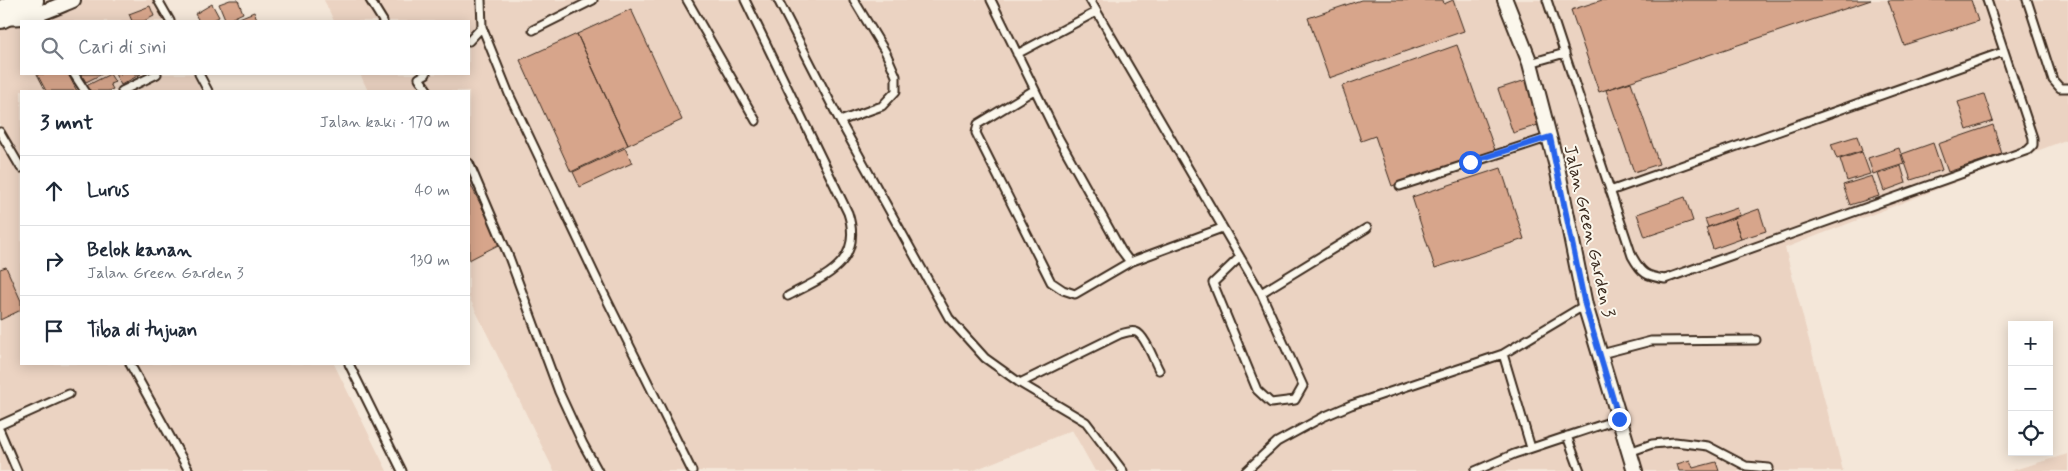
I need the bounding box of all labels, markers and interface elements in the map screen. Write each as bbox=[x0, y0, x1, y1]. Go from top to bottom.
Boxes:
search box bbox=[20, 20, 470, 75]
icon: search bbox=[38, 34, 66, 62]
text: Cari di sini bbox=[78, 35, 166, 60]
text: 3 mnt bbox=[40, 109, 93, 137]
text: Jalan kaki · 170 m bbox=[319, 112, 450, 133]
street label: Jalan Green Garden 3 bbox=[1557, 143, 1621, 320]
route start bbox=[1459, 151, 1482, 174]
icon: ahead bbox=[40, 177, 68, 205]
text: Lurus bbox=[87, 178, 129, 203]
text: 40 m bbox=[414, 180, 450, 201]
text: Belok kanan bbox=[87, 238, 192, 263]
icon: right bbox=[40, 247, 68, 275]
text: 130 m bbox=[409, 250, 450, 271]
text: Jalan Green Garden 3 bbox=[87, 263, 244, 284]
icon: arrive bbox=[40, 317, 68, 345]
text: Tiba di tujuan bbox=[87, 318, 198, 343]
map controls bbox=[2008, 321, 2053, 456]
button: + bbox=[2008, 321, 2053, 366]
button: − bbox=[2008, 366, 2053, 411]
route end bbox=[1608, 408, 1631, 431]
button: locate bbox=[2008, 411, 2053, 456]

